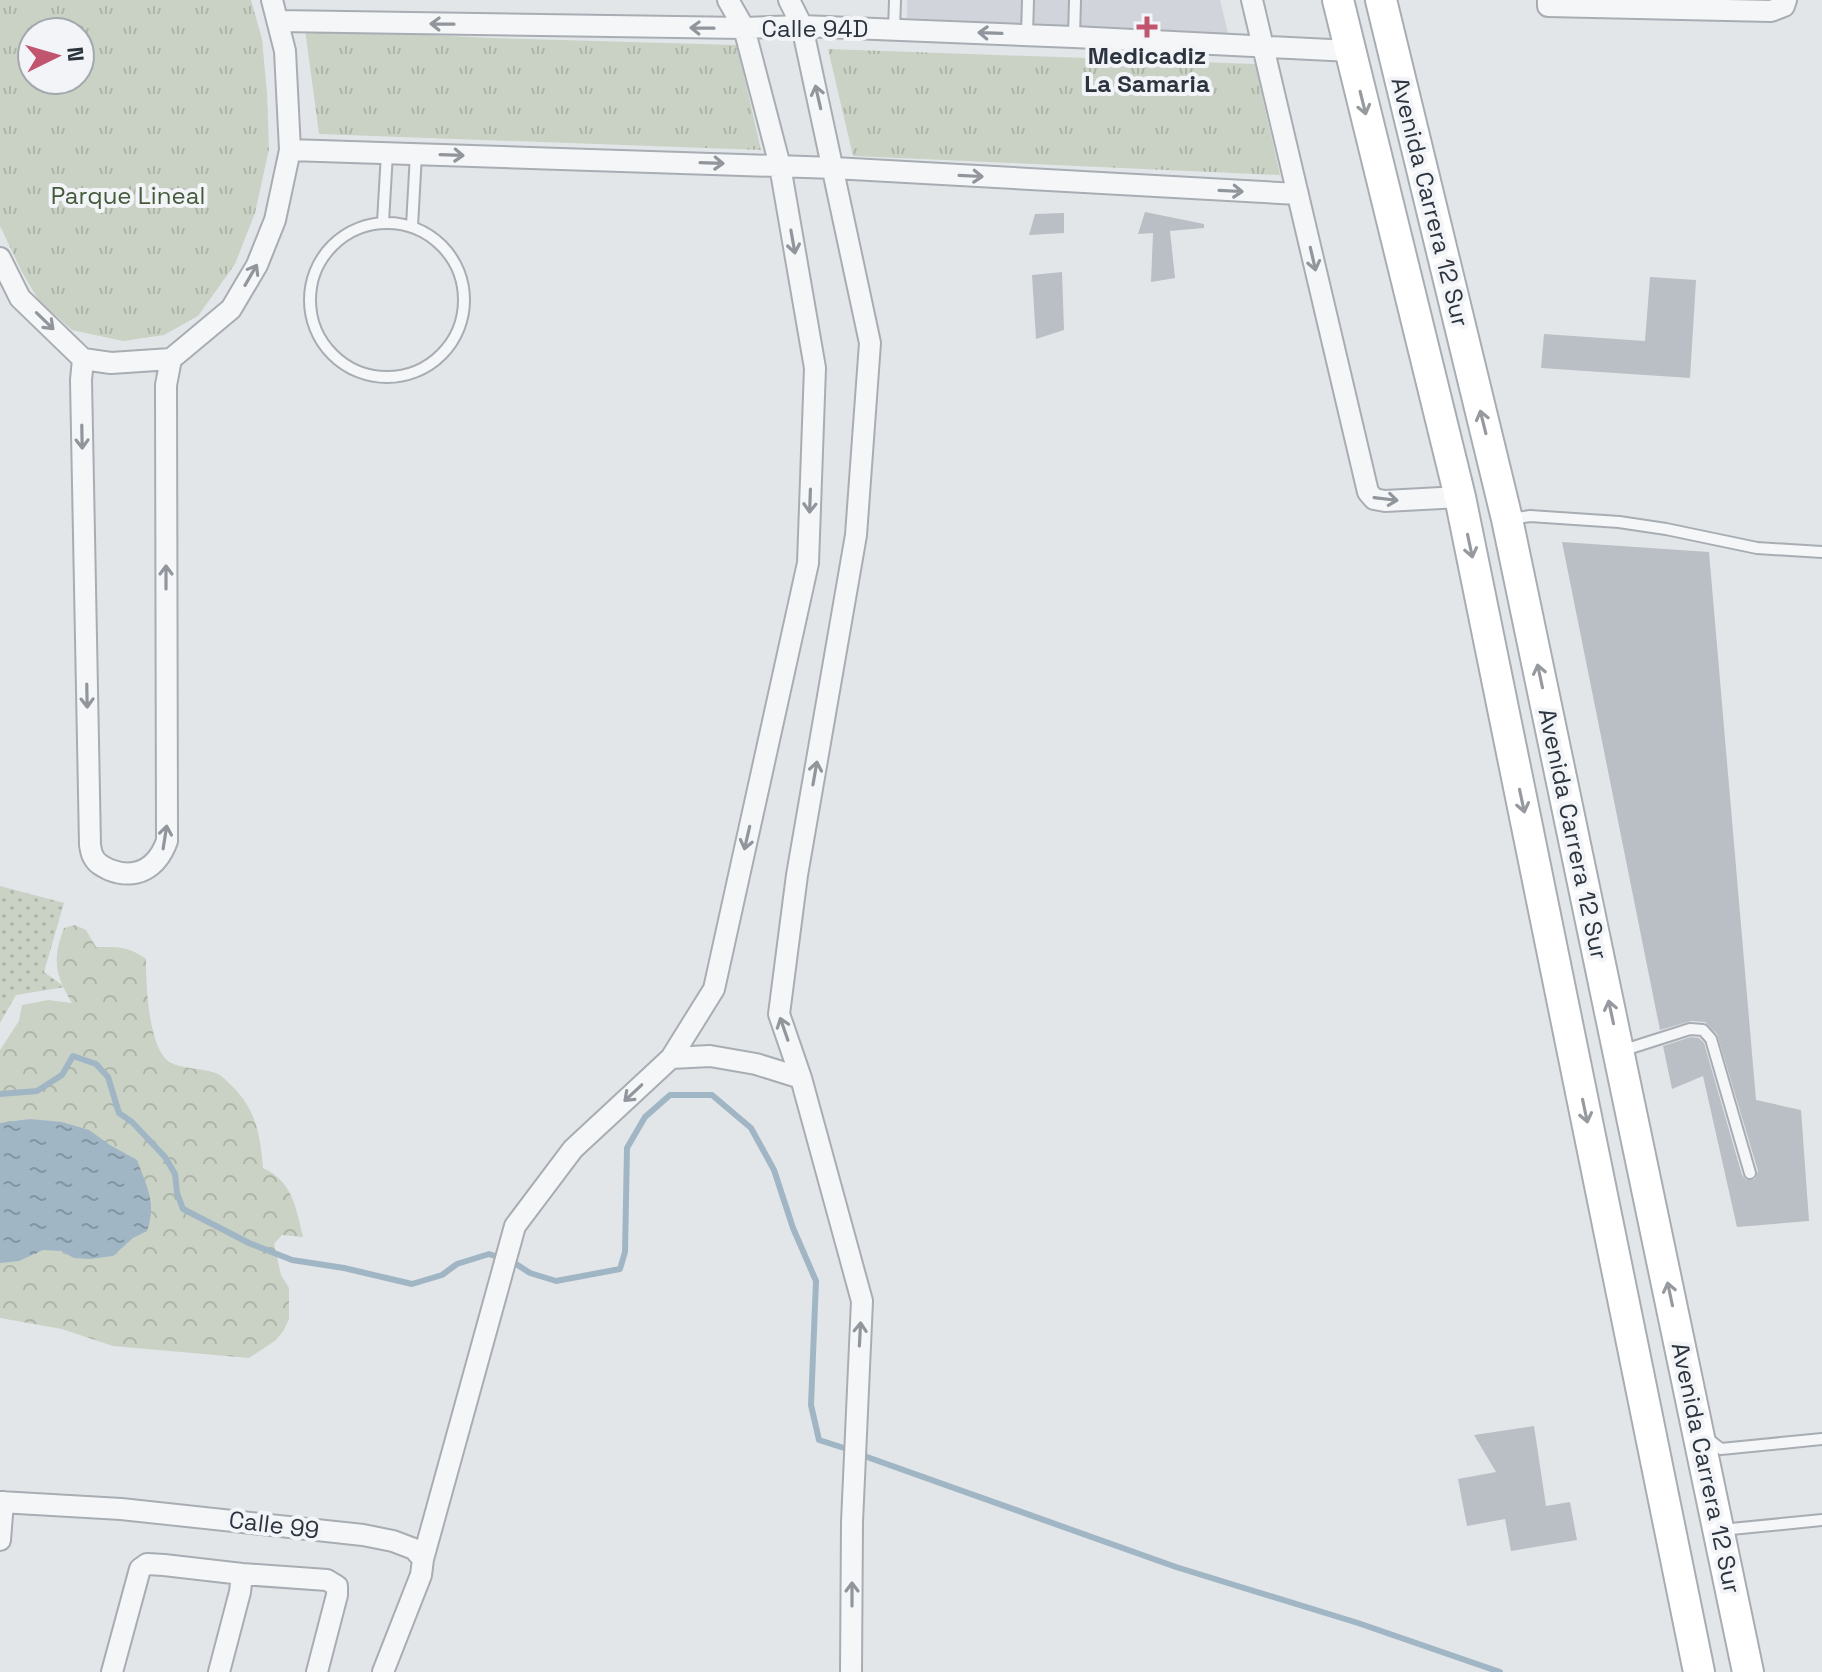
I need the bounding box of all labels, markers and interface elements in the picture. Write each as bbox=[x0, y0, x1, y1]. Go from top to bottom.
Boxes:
street label: Calle 94D bbox=[762, 13, 868, 44]
north arrow bbox=[16, 16, 96, 96]
one-way arrow bbox=[429, 16, 456, 32]
marker: Medicadiz La Samaria bbox=[1136, 16, 1158, 38]
one-way arrow bbox=[689, 20, 716, 36]
one-way arrow bbox=[977, 26, 1004, 41]
place label: Medicadiz La Samaria bbox=[1084, 40, 1210, 99]
text: N bbox=[61, 46, 91, 63]
street label: Avenida Carrera 12 Sur bbox=[1384, 74, 1477, 330]
one-way arrow bbox=[810, 84, 825, 110]
one-way arrow bbox=[1357, 89, 1372, 115]
one-way arrow bbox=[438, 148, 465, 163]
one-way arrow bbox=[698, 156, 725, 171]
one-way arrow bbox=[957, 168, 984, 183]
park label: Parque Lineal bbox=[51, 180, 205, 211]
one-way arrow bbox=[1217, 183, 1244, 198]
one-way arrow bbox=[786, 229, 801, 255]
one-way arrow bbox=[1306, 246, 1321, 271]
one-way arrow bbox=[243, 264, 259, 287]
one-way arrow bbox=[34, 311, 54, 330]
one-way arrow bbox=[1475, 409, 1490, 435]
one-way arrow bbox=[74, 423, 90, 450]
one-way arrow bbox=[803, 487, 818, 514]
one-way arrow bbox=[1372, 491, 1398, 506]
one-way arrow bbox=[1463, 533, 1478, 559]
one-way arrow bbox=[159, 564, 174, 591]
one-way arrow bbox=[1532, 663, 1547, 689]
one-way arrow bbox=[79, 682, 95, 709]
street label: Avenida Carrera 12 Sur bbox=[1532, 705, 1615, 962]
one-way arrow bbox=[808, 760, 823, 786]
one-way arrow bbox=[1515, 788, 1530, 813]
one-way arrow bbox=[158, 825, 173, 850]
one-way arrow bbox=[739, 825, 754, 850]
one-way arrow bbox=[1602, 1000, 1617, 1026]
one-way arrow bbox=[776, 1017, 791, 1042]
one-way arrow bbox=[623, 1084, 643, 1103]
one-way arrow bbox=[1578, 1097, 1593, 1123]
one-way arrow bbox=[1661, 1282, 1676, 1307]
one-way arrow bbox=[853, 1321, 868, 1348]
street label: Avenida Carrera 12 Sur bbox=[1665, 1339, 1748, 1596]
street label: Calle 99 bbox=[227, 1504, 321, 1545]
one-way arrow bbox=[844, 1581, 860, 1608]

